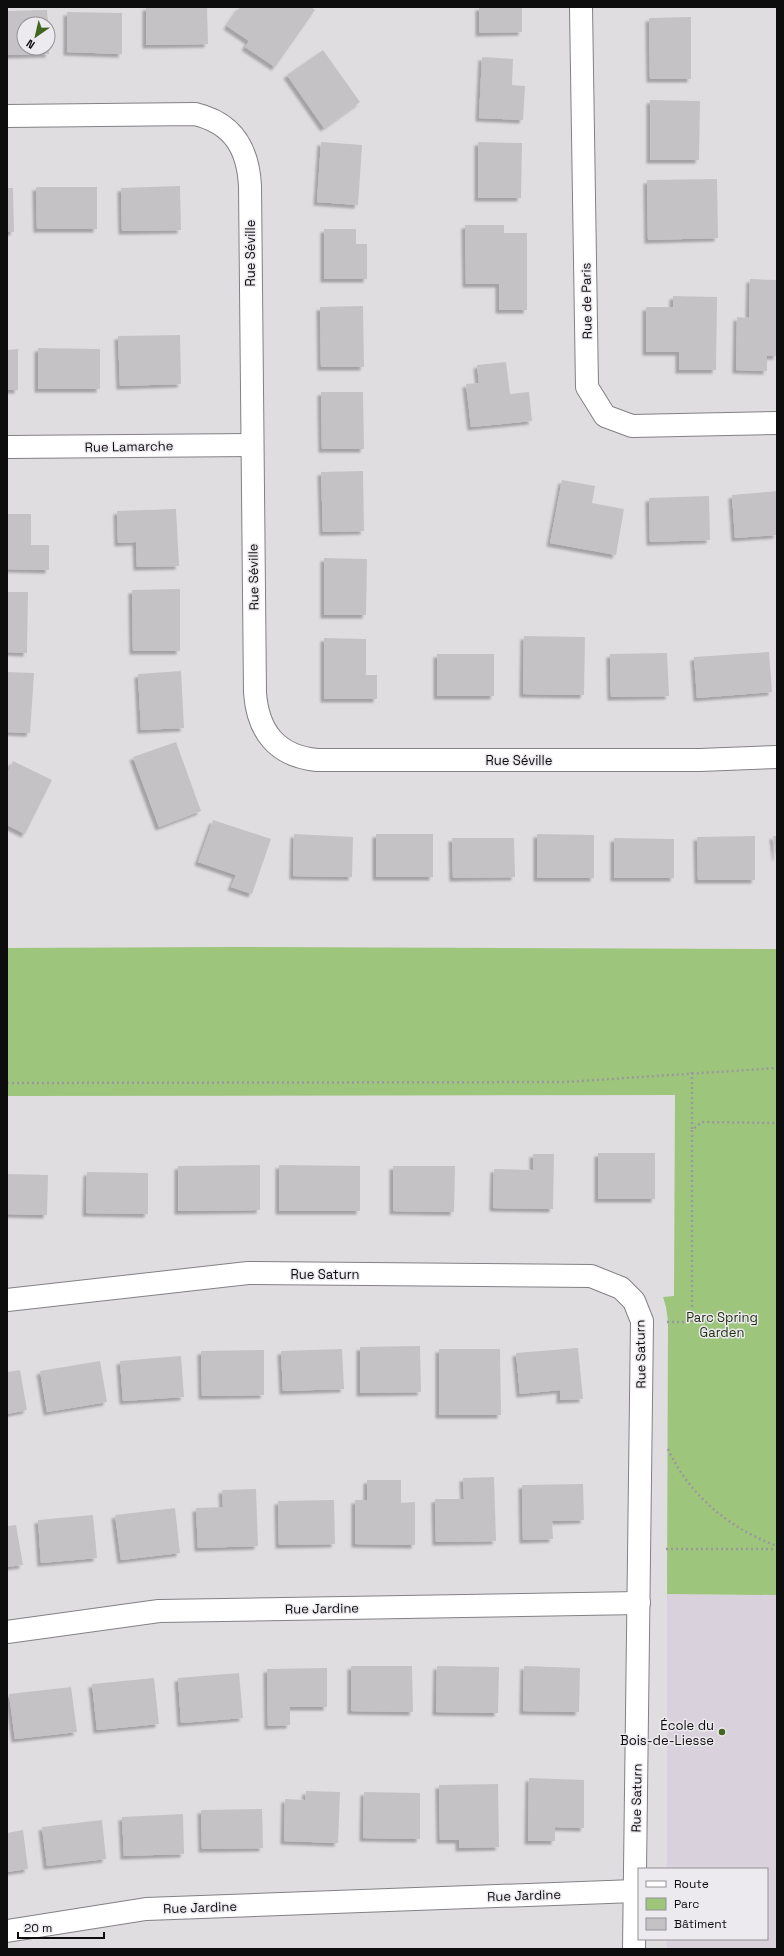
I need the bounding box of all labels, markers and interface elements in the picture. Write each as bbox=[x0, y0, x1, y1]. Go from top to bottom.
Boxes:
north arrow bbox=[16, 16, 56, 56]
text: N bbox=[23, 36, 37, 52]
street label: Rue Séville bbox=[242, 220, 259, 286]
street label: Rue de Paris bbox=[577, 262, 596, 339]
street label: Rue Lamarche bbox=[85, 437, 173, 456]
street label: Rue Séville bbox=[244, 543, 263, 611]
street label: Rue Séville bbox=[486, 752, 552, 769]
street label: Rue Saturn bbox=[290, 1266, 360, 1283]
park label: Parc Spring Garden bbox=[686, 1309, 758, 1341]
street label: Rue Saturn bbox=[631, 1319, 650, 1389]
street label: Rue Jardine bbox=[285, 1599, 359, 1618]
place label: École du Bois-de-Liesse bbox=[620, 1717, 714, 1749]
marker: École du Bois-de-Liesse bbox=[717, 1727, 727, 1737]
street label: Rue Saturn bbox=[627, 1763, 646, 1833]
legend bbox=[638, 1868, 768, 1940]
text: Route bbox=[674, 1876, 709, 1892]
street label: Rue Jardine bbox=[487, 1886, 561, 1905]
text: Parc bbox=[674, 1896, 699, 1912]
street label: Rue Jardine bbox=[163, 1898, 237, 1917]
scale bar bbox=[18, 1914, 104, 1940]
text: Bâtiment bbox=[674, 1916, 727, 1932]
text: 20 m bbox=[24, 1920, 52, 1936]

